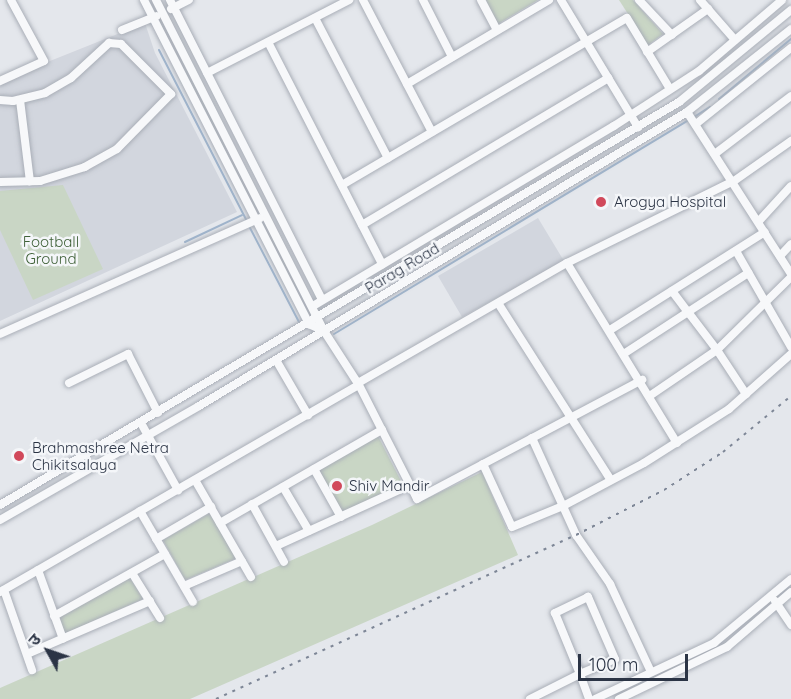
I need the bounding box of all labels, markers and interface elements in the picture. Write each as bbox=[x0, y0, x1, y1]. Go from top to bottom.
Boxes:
marker: Arogya Hospital bbox=[592, 193, 610, 211]
place label: Arogya Hospital bbox=[614, 193, 726, 211]
park label: Football Ground bbox=[23, 232, 79, 267]
street label: Parag Road bbox=[362, 239, 442, 297]
place label: Brahmashree Netra Chikitsalaya bbox=[32, 438, 169, 473]
marker: Brahmashree Netra Chikitsalaya bbox=[10, 447, 28, 465]
place label: Shiv Mandir bbox=[349, 477, 429, 495]
marker: Shiv Mandir bbox=[330, 479, 344, 493]
north arrow bbox=[18, 621, 78, 681]
text: उ bbox=[24, 629, 45, 649]
scale bar bbox=[581, 642, 690, 680]
text: 100 m bbox=[589, 653, 638, 676]

